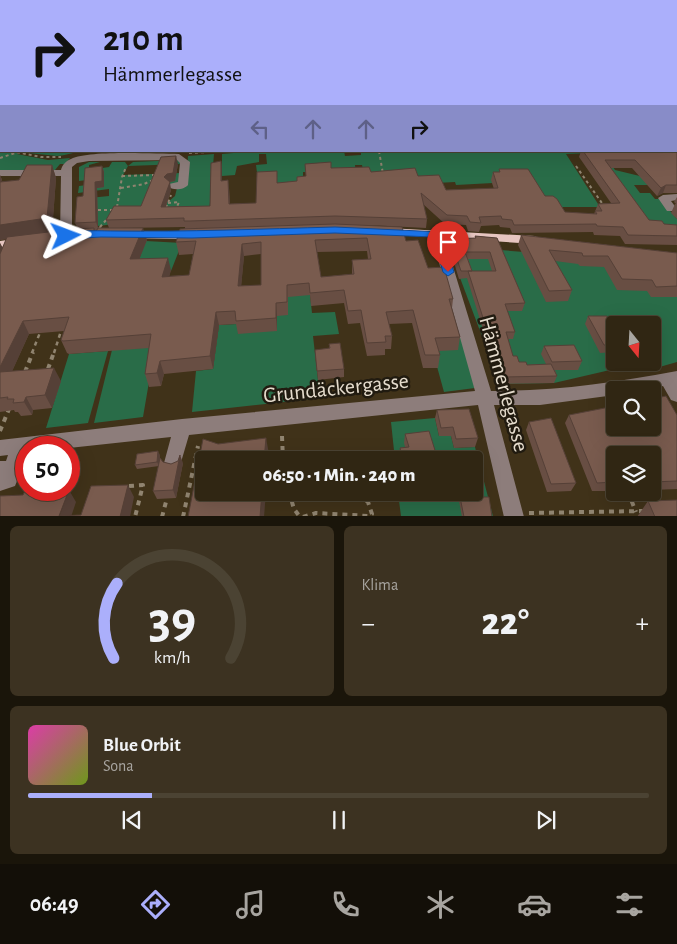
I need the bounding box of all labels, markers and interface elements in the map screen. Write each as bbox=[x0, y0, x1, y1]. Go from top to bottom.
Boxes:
icon: right bbox=[20, 20, 85, 85]
text: 210 m bbox=[103, 22, 184, 57]
text: Hämmerlegasse bbox=[103, 63, 242, 85]
icon: left bbox=[246, 115, 274, 143]
icon: ahead bbox=[299, 115, 327, 143]
icon: ahead bbox=[352, 115, 380, 143]
icon: right bbox=[405, 115, 433, 143]
position arrow bbox=[39, 209, 91, 261]
pin bbox=[427, 221, 469, 272]
icon: arrive bbox=[434, 228, 462, 256]
street label: Hämmerlegasse bbox=[475, 314, 533, 454]
north arrow bbox=[606, 316, 661, 371]
map controls bbox=[606, 316, 661, 501]
street label: Grundäckergasse bbox=[262, 369, 410, 407]
button: search bbox=[606, 381, 661, 436]
speed limit sign: 50 bbox=[15, 436, 80, 501]
button: layers bbox=[606, 446, 661, 501]
text: 06:50 · 1 Min. · 240 m bbox=[263, 466, 415, 485]
text: Klima bbox=[362, 577, 398, 593]
text: 39 bbox=[148, 595, 196, 647]
text: 22° bbox=[481, 604, 529, 642]
text: − bbox=[362, 610, 375, 638]
text: + bbox=[636, 610, 649, 638]
text: km/h bbox=[153, 649, 190, 667]
text: Blue Orbit bbox=[103, 736, 181, 755]
text: Sona bbox=[103, 758, 134, 774]
icon: previous bbox=[118, 806, 146, 834]
icon: pause bbox=[325, 806, 353, 834]
icon: next bbox=[532, 806, 560, 834]
icon: directions bbox=[138, 887, 173, 922]
icon: music bbox=[233, 887, 268, 922]
icon: phone bbox=[328, 887, 363, 922]
icon: climate bbox=[423, 887, 458, 922]
icon: car bbox=[517, 887, 552, 922]
icon: filters bbox=[612, 887, 647, 922]
text: 06:49 bbox=[30, 893, 79, 915]

